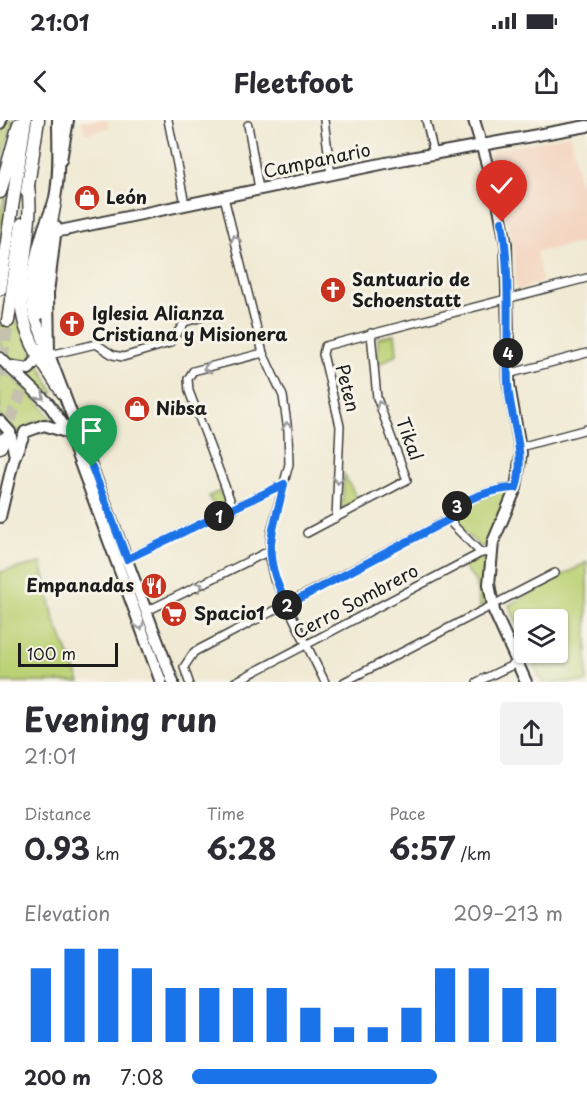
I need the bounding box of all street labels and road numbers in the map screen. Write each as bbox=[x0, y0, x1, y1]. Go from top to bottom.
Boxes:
street label: Campanario bbox=[261, 135, 373, 184]
street label: Peten bbox=[329, 361, 367, 414]
street label: Tikal bbox=[390, 413, 431, 464]
street label: Cerro Sombrero bbox=[288, 556, 423, 645]

